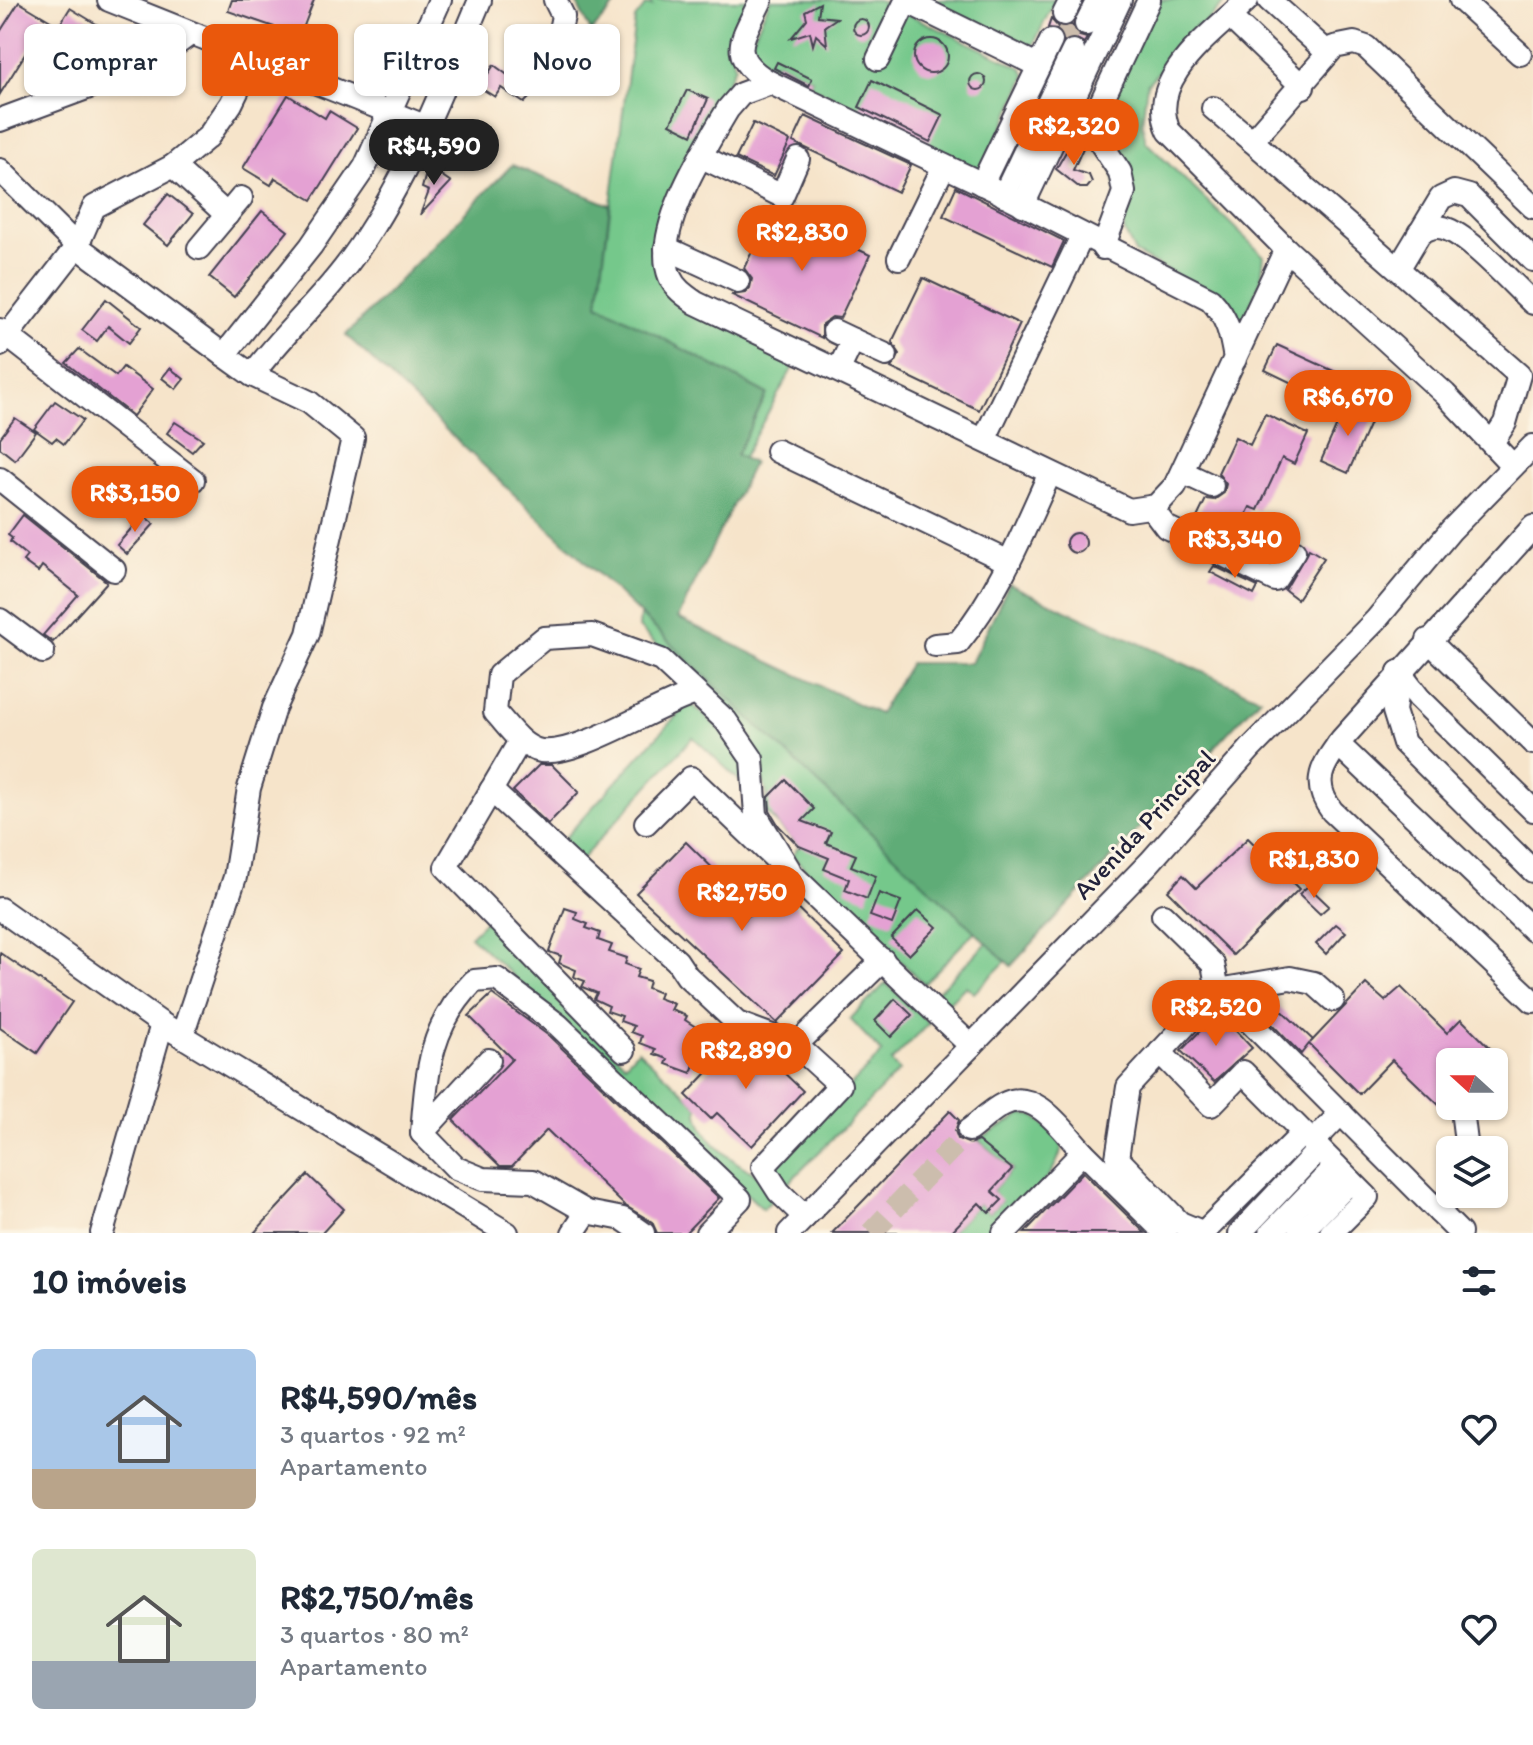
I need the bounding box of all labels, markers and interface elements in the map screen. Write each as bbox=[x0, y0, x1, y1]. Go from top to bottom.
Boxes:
chip: Comprar bbox=[24, 24, 186, 96]
chip: Alugar bbox=[202, 24, 338, 96]
chip: Filtros bbox=[354, 24, 488, 96]
chip: Novo bbox=[504, 24, 620, 96]
pin: R$2,320 bbox=[1000, 99, 1148, 167]
text: R$2,320 bbox=[1028, 109, 1120, 141]
pin: R$4,590 bbox=[360, 119, 508, 187]
text: R$4,590 bbox=[387, 129, 481, 161]
pin: R$2,830 bbox=[728, 205, 876, 273]
text: R$2,830 bbox=[755, 215, 849, 247]
pin: R$6,670 bbox=[1274, 370, 1422, 438]
text: R$6,670 bbox=[1302, 380, 1394, 412]
pin: R$3,150 bbox=[61, 466, 209, 534]
text: R$3,150 bbox=[90, 476, 180, 508]
pin: R$3,340 bbox=[1161, 512, 1309, 580]
text: R$3,340 bbox=[1187, 522, 1283, 554]
street label: Avenida Principal bbox=[1066, 742, 1222, 906]
pin: R$1,830 bbox=[1240, 832, 1388, 900]
text: R$1,830 bbox=[1268, 842, 1360, 874]
pin: R$2,750 bbox=[668, 865, 816, 933]
text: R$2,750 bbox=[696, 875, 788, 907]
pin: R$2,520 bbox=[1142, 980, 1290, 1048]
text: R$2,520 bbox=[1170, 990, 1262, 1022]
pin: R$2,890 bbox=[672, 1023, 820, 1091]
text: R$2,890 bbox=[700, 1033, 792, 1065]
north arrow bbox=[1436, 1048, 1508, 1120]
map controls bbox=[1436, 1048, 1508, 1208]
button: layers bbox=[1436, 1136, 1508, 1208]
icon: filters bbox=[1457, 1259, 1501, 1303]
text: 10 imóveis bbox=[32, 1261, 187, 1302]
text: R$4,590/mês bbox=[280, 1377, 477, 1418]
icon: home bbox=[96, 1381, 192, 1477]
icon: heart bbox=[1457, 1407, 1501, 1451]
text: 3 quartos · 92 m² bbox=[280, 1418, 466, 1450]
text: Apartamento bbox=[280, 1450, 428, 1482]
text: R$2,750/mês bbox=[280, 1577, 474, 1618]
icon: home bbox=[96, 1581, 192, 1677]
icon: heart bbox=[1457, 1607, 1501, 1651]
text: 3 quartos · 80 m² bbox=[280, 1618, 469, 1650]
text: Apartamento bbox=[280, 1650, 428, 1682]

